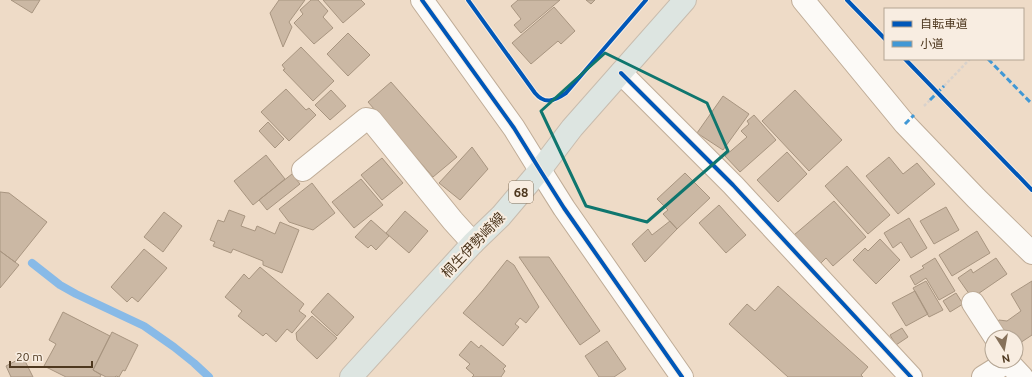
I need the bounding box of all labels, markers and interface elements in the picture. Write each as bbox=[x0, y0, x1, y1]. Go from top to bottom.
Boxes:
legend bbox=[884, 8, 1024, 60]
text: 自転車道 bbox=[920, 17, 968, 30]
text: 小道 bbox=[920, 37, 944, 50]
road number: 68 bbox=[509, 181, 533, 203]
street label: 桐生伊勢崎線 bbox=[438, 209, 508, 281]
north arrow bbox=[984, 329, 1024, 369]
scale bar bbox=[10, 343, 92, 369]
text: 20 m bbox=[16, 350, 43, 363]
text: N bbox=[1001, 352, 1011, 365]

